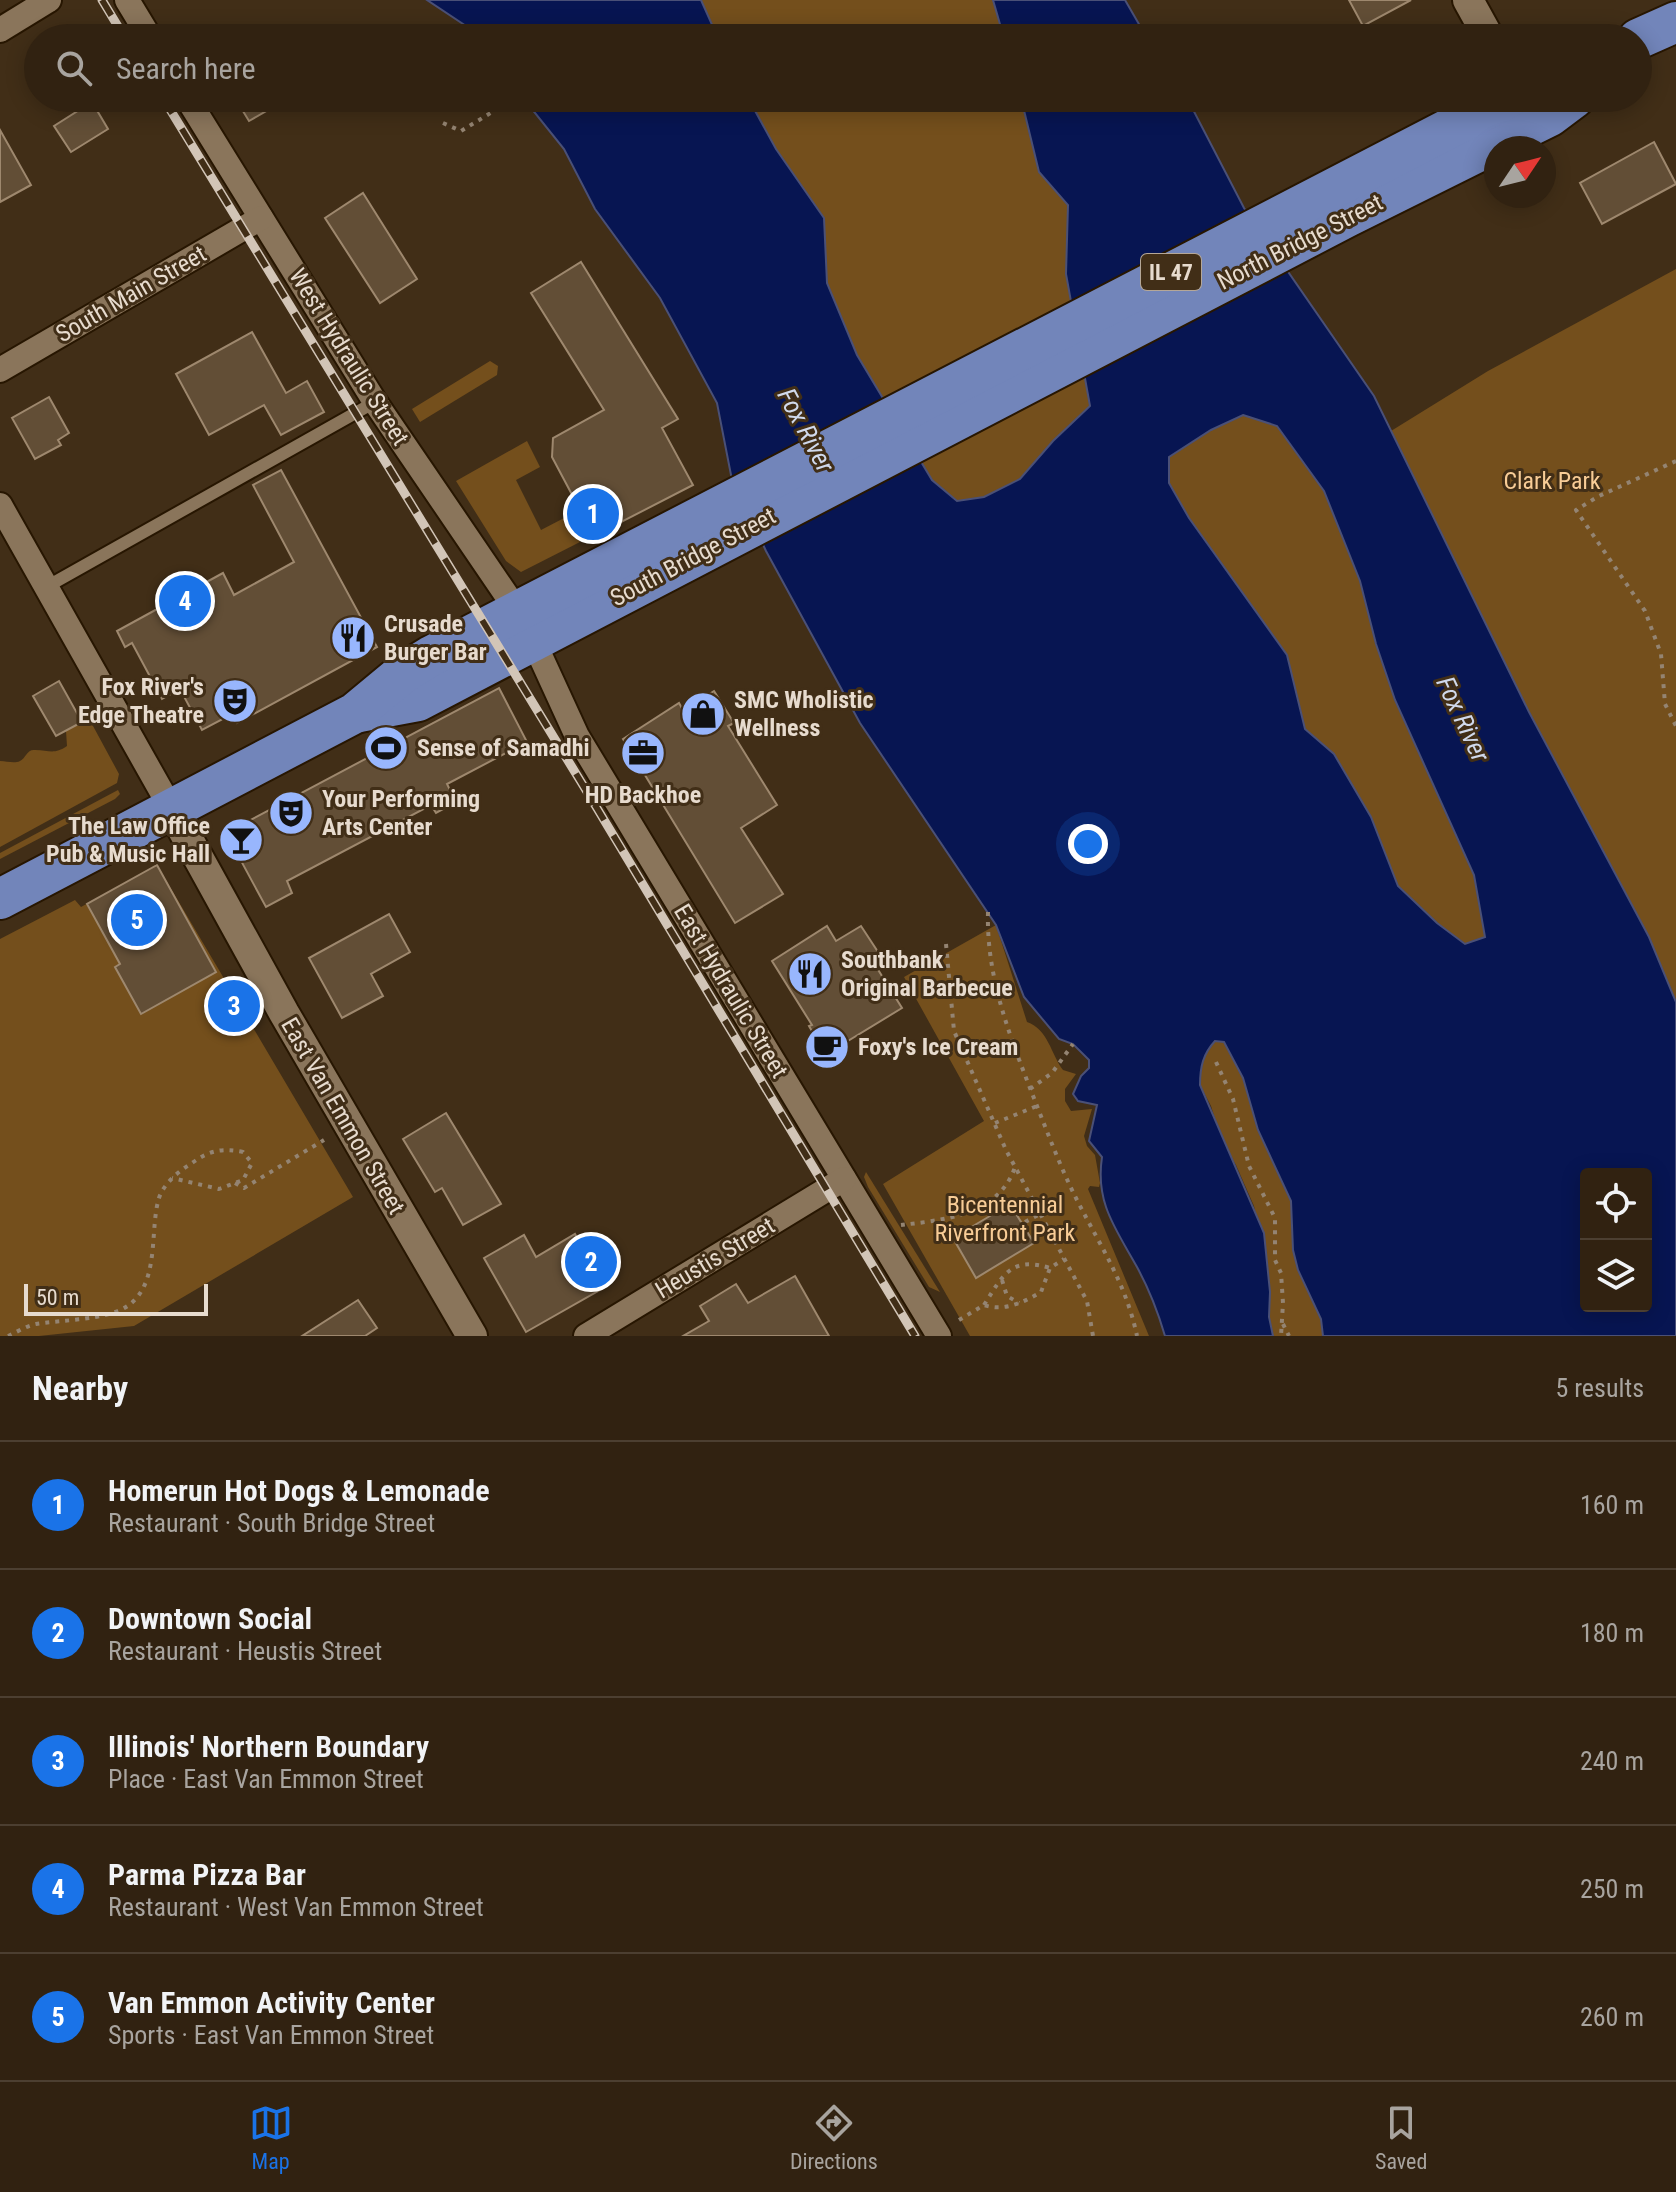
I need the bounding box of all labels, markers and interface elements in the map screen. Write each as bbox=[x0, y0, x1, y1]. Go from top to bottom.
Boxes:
search box bbox=[24, 24, 1652, 112]
icon: search bbox=[52, 46, 96, 90]
text: Search here bbox=[116, 51, 256, 86]
north arrow bbox=[1484, 136, 1556, 208]
street label: North Bridge Street bbox=[1213, 188, 1387, 296]
street label: South Main Street bbox=[51, 240, 211, 348]
road number: IL 47 bbox=[1141, 254, 1201, 290]
street label: West Hydraulic Street bbox=[283, 263, 415, 451]
water label: Fox River bbox=[772, 383, 841, 478]
park label: Clark Park bbox=[1503, 467, 1601, 495]
pin: 1 bbox=[567, 484, 619, 544]
street label: South Bridge Street bbox=[606, 502, 780, 612]
pin: 4 bbox=[159, 571, 211, 631]
place label: Crusade Burger Bar bbox=[384, 610, 487, 666]
restaurant icon: Crusade Burger Bar bbox=[329, 614, 377, 662]
water label: Fox River bbox=[1430, 672, 1496, 768]
place label: Fox River's Edge Theatre bbox=[78, 673, 204, 729]
theatre icon: Fox River's Edge Theatre bbox=[211, 677, 259, 725]
place label: SMC Wholistic Wellness bbox=[734, 686, 874, 742]
shop icon: SMC Wholistic Wellness bbox=[679, 690, 727, 738]
sports icon: Sense of Samadhi bbox=[362, 724, 410, 772]
office icon: HD Backhoe bbox=[619, 729, 667, 777]
place label: Sense of Samadhi bbox=[417, 734, 590, 762]
place label: HD Backhoe bbox=[585, 781, 701, 809]
place label: Your Performing Arts Center bbox=[322, 785, 480, 841]
theatre icon: Your Performing Arts Center bbox=[267, 789, 315, 837]
place label: The Law Office Pub & Music Hall bbox=[46, 812, 210, 868]
bar icon: The Law Office Pub & Music Hall bbox=[217, 816, 265, 864]
your location bbox=[1068, 824, 1108, 864]
pin: 5 bbox=[111, 890, 163, 950]
street label: East Hydraulic Street bbox=[668, 899, 794, 1083]
place label: Southbank Original Barbecue bbox=[841, 946, 1013, 1002]
restaurant icon: Southbank Original Barbecue bbox=[786, 950, 834, 998]
pin: 3 bbox=[208, 976, 260, 1036]
street label: East Van Emmon Street bbox=[275, 1013, 411, 1219]
cafe icon: Foxy's Ice Cream bbox=[803, 1023, 851, 1071]
place label: Foxy's Ice Cream bbox=[858, 1033, 1018, 1061]
map controls bbox=[1580, 1168, 1652, 1312]
button: locate bbox=[1580, 1168, 1652, 1240]
park label: Bicentennial Riverfront Park bbox=[935, 1191, 1076, 1247]
street label: Heustis Street bbox=[650, 1211, 780, 1305]
pin: 2 bbox=[565, 1232, 617, 1292]
button: layers bbox=[1580, 1240, 1652, 1312]
scale bar bbox=[24, 1280, 208, 1316]
text: 50 m bbox=[36, 1285, 79, 1310]
text: Nearby bbox=[32, 1368, 128, 1408]
text: 5 results bbox=[1555, 1373, 1644, 1403]
text: Homerun Hot Dogs & Lemonade bbox=[108, 1473, 490, 1508]
text: 1 bbox=[51, 1490, 65, 1520]
text: 160 m bbox=[1580, 1490, 1644, 1520]
text: Restaurant · South Bridge Street bbox=[108, 1508, 435, 1538]
text: Downtown Social bbox=[108, 1601, 312, 1636]
text: 2 bbox=[51, 1618, 65, 1648]
text: 180 m bbox=[1580, 1618, 1644, 1648]
text: Restaurant · Heustis Street bbox=[108, 1636, 382, 1666]
text: Illinois' Northern Boundary bbox=[108, 1729, 429, 1764]
text: 3 bbox=[51, 1746, 65, 1776]
text: 240 m bbox=[1580, 1746, 1644, 1776]
text: Place · East Van Emmon Street bbox=[108, 1764, 424, 1794]
text: Parma Pizza Bar bbox=[108, 1857, 306, 1892]
text: 4 bbox=[51, 1874, 65, 1904]
text: 250 m bbox=[1580, 1874, 1644, 1904]
text: Restaurant · West Van Emmon Street bbox=[108, 1892, 484, 1922]
text: Van Emmon Activity Center bbox=[108, 1985, 435, 2020]
text: 5 bbox=[51, 2002, 65, 2032]
text: 260 m bbox=[1580, 2002, 1644, 2032]
text: Sports · East Van Emmon Street bbox=[108, 2020, 434, 2050]
tab: Map bbox=[249, 2101, 293, 2174]
tab: Directions bbox=[790, 2101, 878, 2174]
tab: Saved bbox=[1375, 2101, 1427, 2174]

